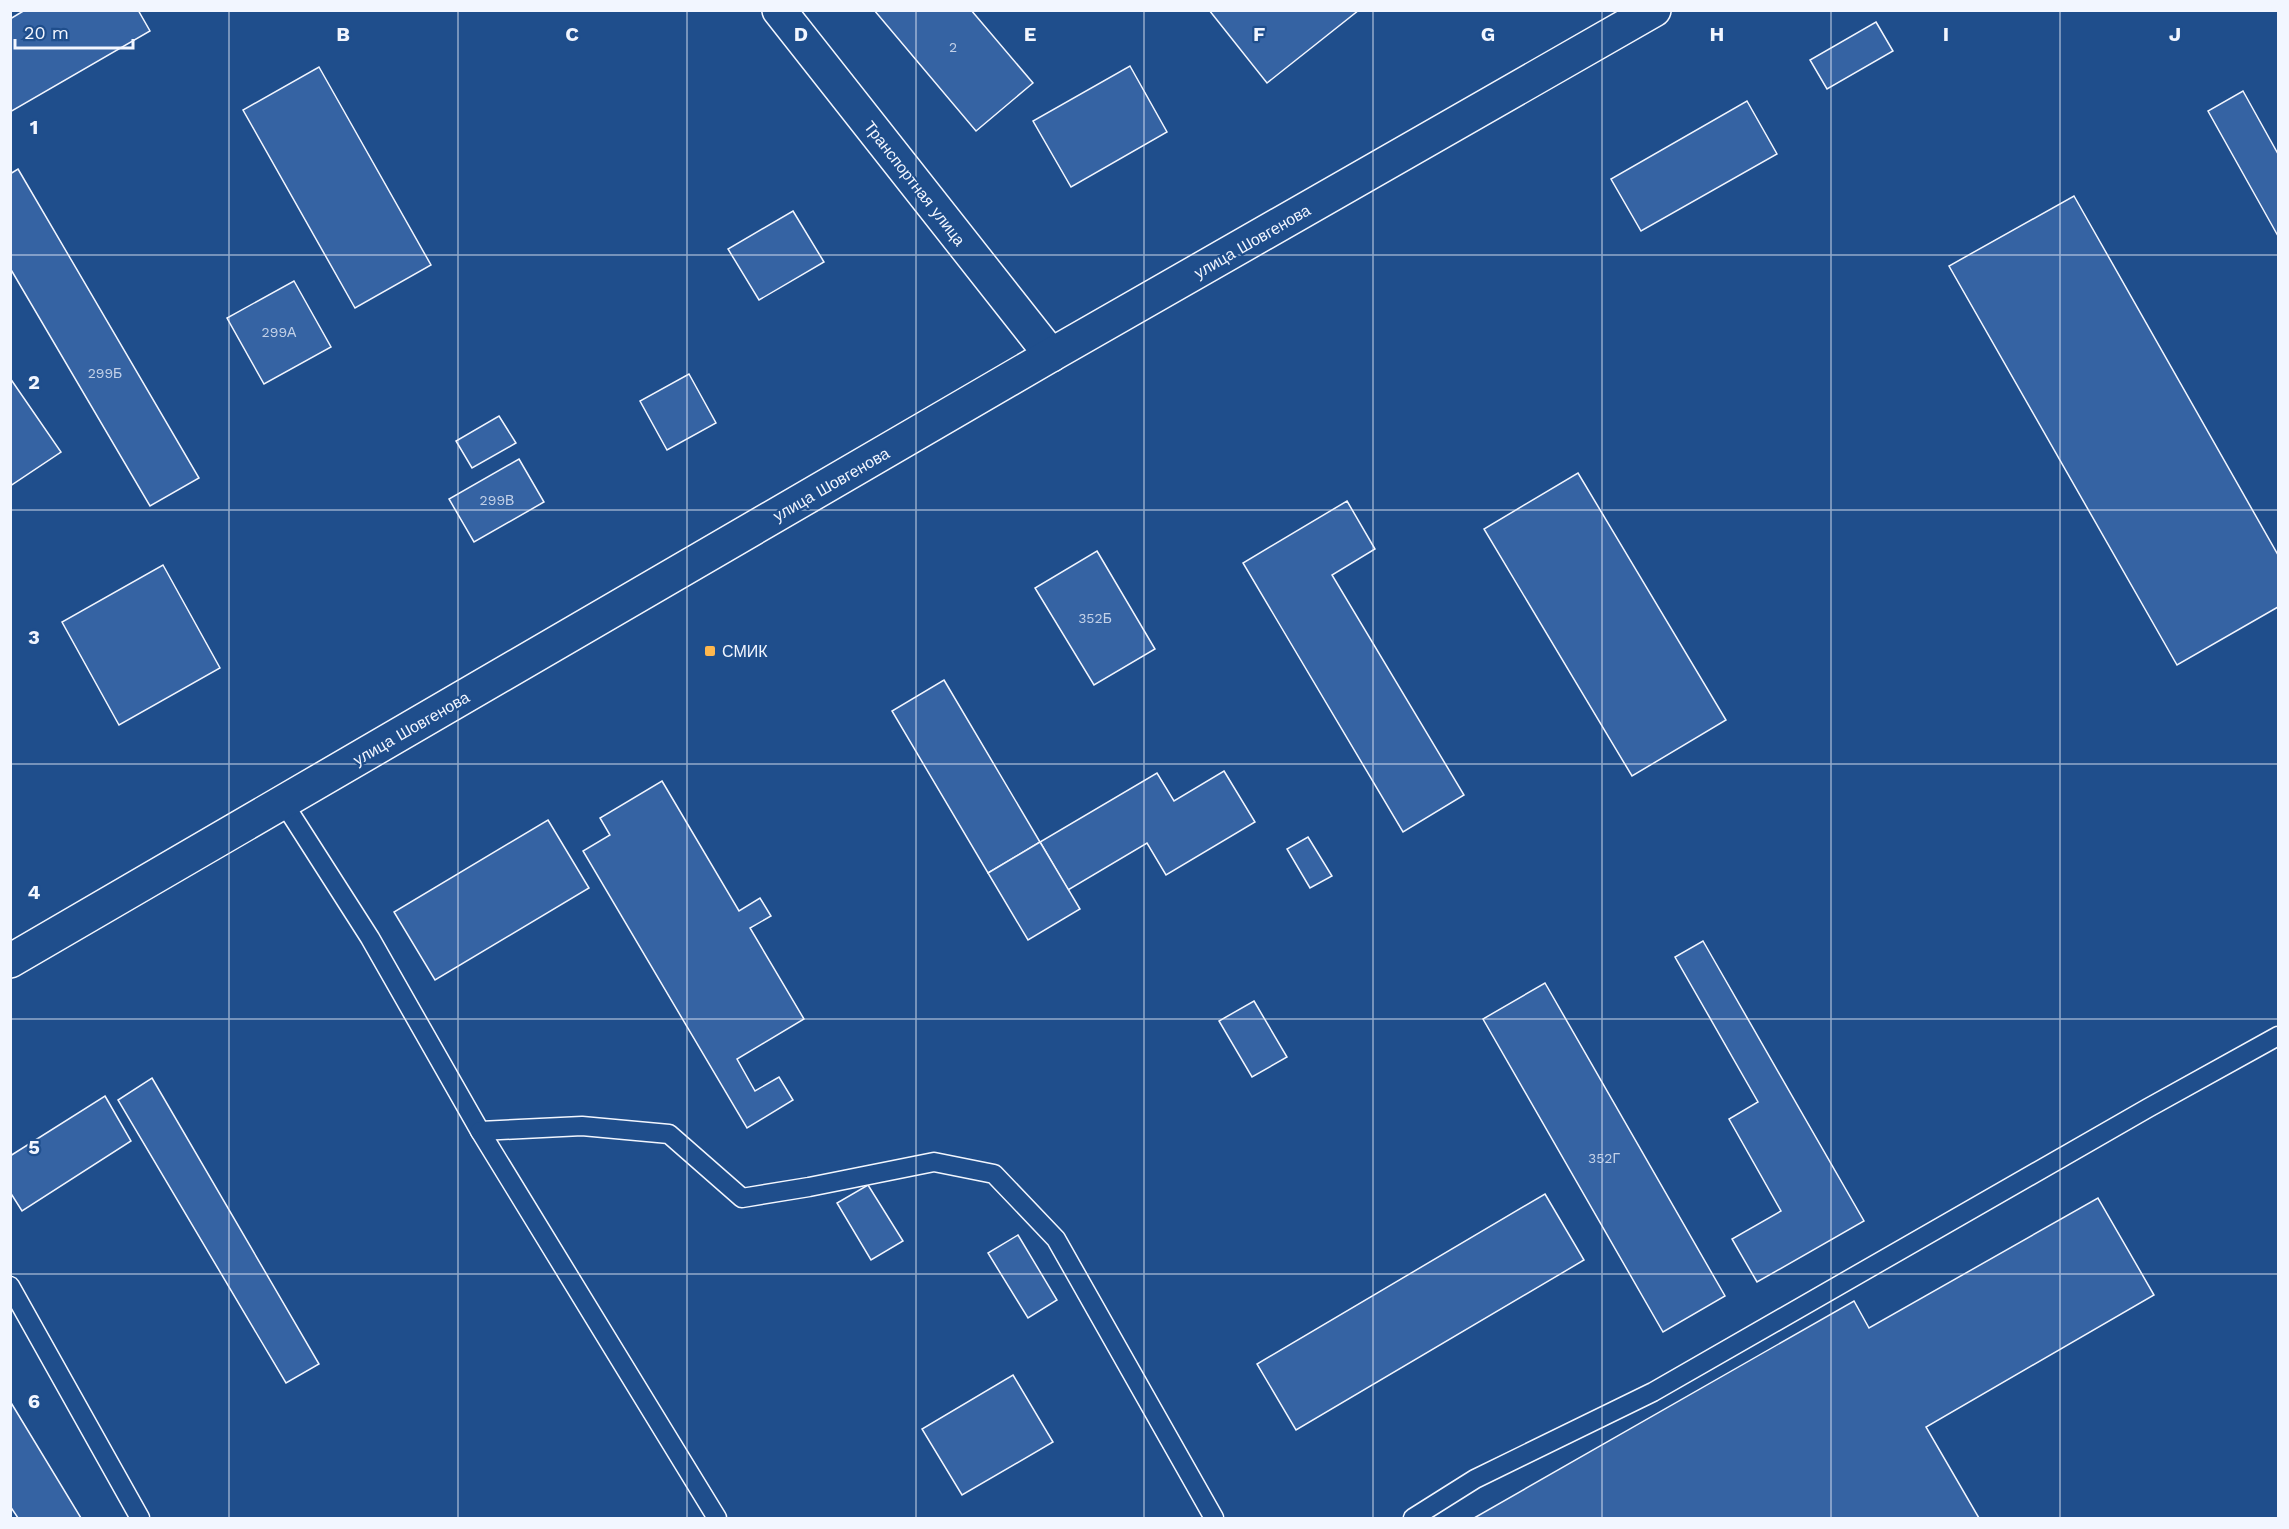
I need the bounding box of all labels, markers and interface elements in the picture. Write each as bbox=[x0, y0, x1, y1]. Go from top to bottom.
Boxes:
scale bar bbox=[15, 12, 134, 50]
text: 20 m bbox=[24, 22, 69, 43]
text: B bbox=[336, 22, 350, 46]
text: C bbox=[565, 22, 579, 46]
text: D bbox=[794, 22, 808, 46]
text: E bbox=[1024, 22, 1036, 46]
text: F bbox=[1253, 22, 1265, 46]
text: G bbox=[1481, 22, 1495, 46]
text: H bbox=[1710, 22, 1724, 46]
text: I bbox=[1943, 22, 1949, 46]
text: J bbox=[2169, 22, 2181, 46]
house number: 2 bbox=[949, 39, 957, 55]
text: 1 bbox=[30, 115, 38, 139]
street label: Транспортная улица bbox=[860, 117, 969, 249]
street label: улица Шовгенова bbox=[1191, 200, 1314, 282]
house number: 299А bbox=[262, 324, 297, 340]
house number: 299Б bbox=[88, 365, 122, 381]
text: 2 bbox=[28, 370, 40, 394]
street label: улица Шовгенова bbox=[770, 443, 893, 525]
house number: 299В bbox=[480, 492, 514, 508]
house number: 352Б bbox=[1078, 610, 1112, 626]
text: 3 bbox=[28, 625, 40, 649]
place label: СМИК bbox=[722, 642, 768, 661]
marker: СМИК bbox=[703, 644, 717, 658]
street label: улица Шовгенова bbox=[350, 687, 473, 769]
text: 4 bbox=[28, 880, 41, 904]
text: 5 bbox=[28, 1135, 40, 1159]
house number: 352Г bbox=[1588, 1150, 1620, 1166]
text: 6 bbox=[28, 1389, 40, 1413]

